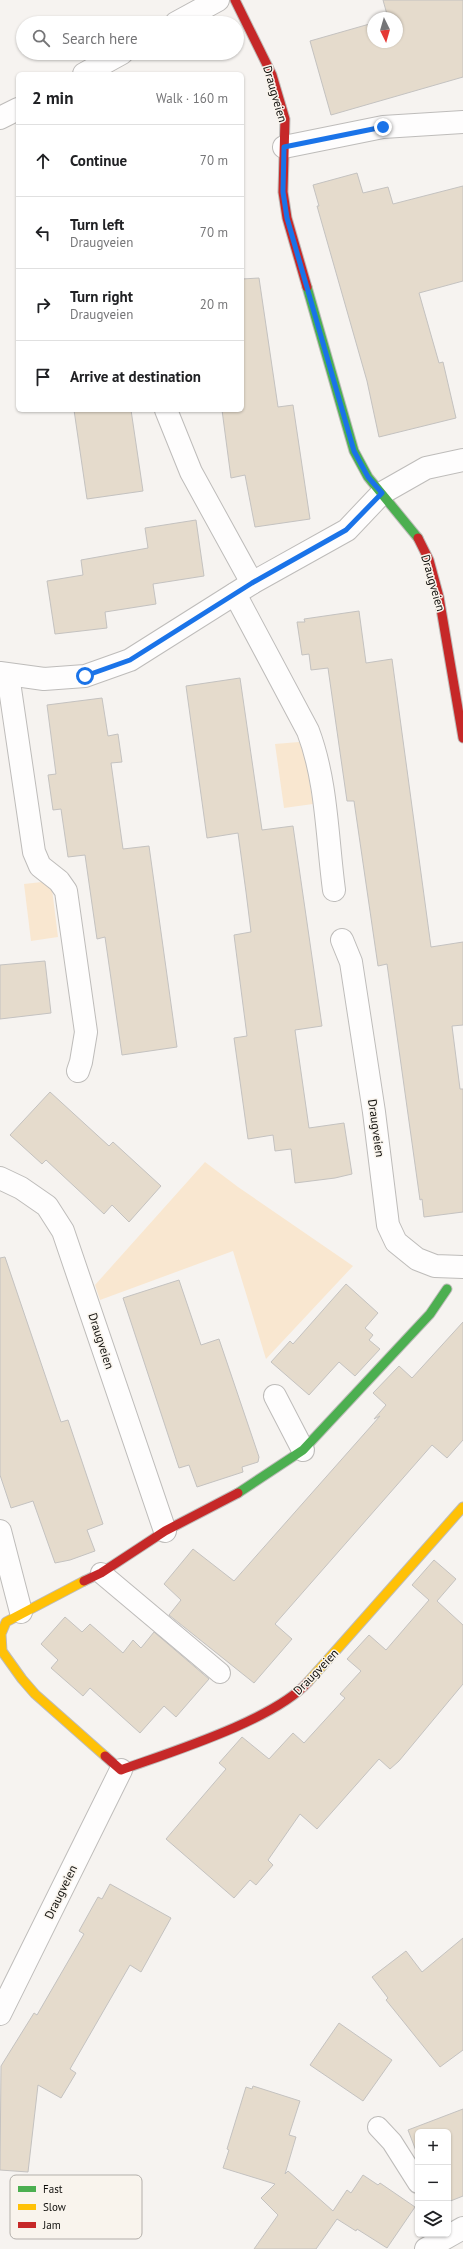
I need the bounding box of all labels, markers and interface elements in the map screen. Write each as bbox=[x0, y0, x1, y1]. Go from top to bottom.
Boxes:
north arrow bbox=[367, 12, 403, 48]
search box bbox=[16, 16, 244, 60]
icon: search bbox=[30, 27, 52, 49]
text: Search here bbox=[62, 29, 138, 48]
street label: Draugveien bbox=[260, 64, 291, 124]
text: 2 min bbox=[32, 87, 73, 109]
text: Walk · 160 m bbox=[156, 90, 228, 107]
route end bbox=[374, 118, 392, 136]
icon: ahead bbox=[32, 150, 54, 172]
text: Continue bbox=[70, 151, 127, 170]
text: 70 m bbox=[200, 152, 228, 169]
text: Turn left bbox=[70, 215, 124, 234]
icon: left bbox=[32, 222, 54, 244]
text: 70 m bbox=[200, 224, 228, 241]
text: Draugveien bbox=[70, 234, 133, 251]
text: Turn right bbox=[70, 287, 133, 306]
icon: right bbox=[32, 294, 54, 316]
text: 20 m bbox=[200, 296, 228, 313]
text: Draugveien bbox=[70, 306, 133, 323]
icon: arrive bbox=[32, 366, 54, 388]
text: Arrive at destination bbox=[70, 367, 201, 386]
street label: Draugveien bbox=[418, 553, 449, 613]
route start bbox=[76, 667, 94, 685]
street label: Draugveien bbox=[365, 1098, 388, 1158]
street label: Draugveien bbox=[85, 1311, 118, 1371]
street label: Draugveien bbox=[290, 1645, 341, 1698]
street label: Draugveien bbox=[41, 1862, 80, 1921]
map controls bbox=[415, 2129, 451, 2237]
button: + bbox=[415, 2129, 451, 2165]
button: − bbox=[415, 2165, 451, 2201]
legend bbox=[10, 2175, 142, 2239]
text: Fast bbox=[43, 2182, 63, 2196]
text: Slow bbox=[43, 2200, 66, 2214]
button: layers bbox=[415, 2201, 451, 2237]
text: Jam bbox=[42, 2218, 61, 2232]

